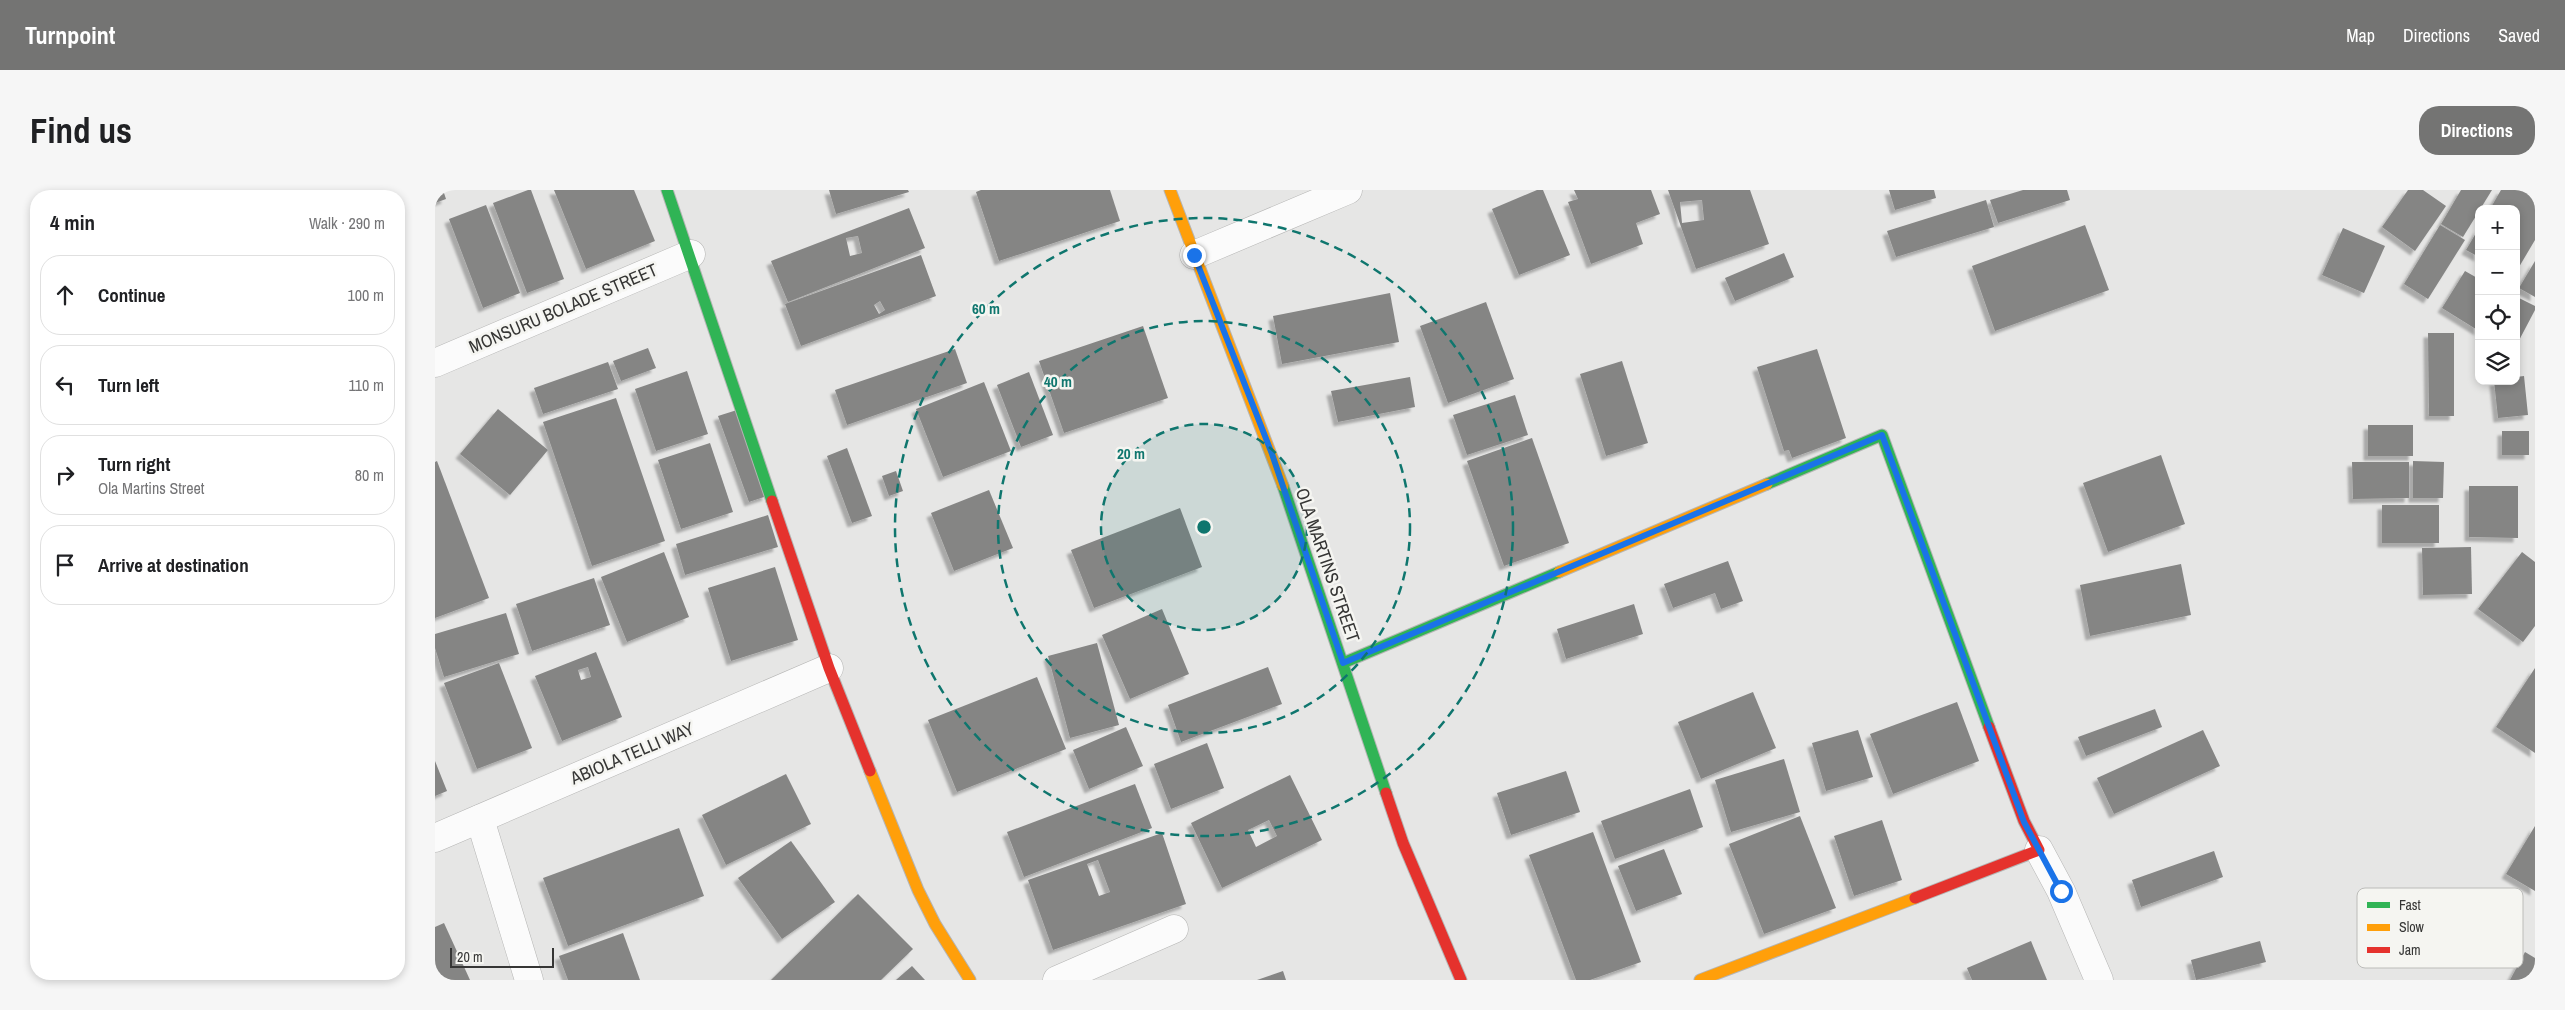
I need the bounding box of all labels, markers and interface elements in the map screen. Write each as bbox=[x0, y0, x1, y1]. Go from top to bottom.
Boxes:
text: Turnpoint bbox=[25, 19, 115, 51]
text: Map bbox=[2346, 23, 2375, 48]
text: Directions bbox=[2403, 23, 2470, 48]
text: Saved bbox=[2498, 23, 2540, 48]
button: Directions bbox=[2419, 106, 2535, 155]
text: Find us bbox=[30, 107, 132, 154]
map controls bbox=[2475, 205, 2520, 385]
button: + bbox=[2475, 205, 2520, 250]
text: 4 min bbox=[50, 208, 95, 237]
text: Walk · 290 m bbox=[309, 212, 385, 234]
route end bbox=[1183, 244, 1206, 267]
button: − bbox=[2475, 250, 2520, 295]
street label: MONSURU BOLADE STREET bbox=[465, 257, 661, 359]
icon: ahead bbox=[51, 281, 79, 309]
text: Continue bbox=[98, 282, 166, 308]
text: 100 m bbox=[348, 284, 384, 306]
button: locate bbox=[2475, 295, 2520, 340]
text: 60 m bbox=[972, 298, 1000, 319]
button: layers bbox=[2475, 340, 2520, 385]
icon: left bbox=[51, 371, 79, 399]
text: 40 m bbox=[1044, 371, 1072, 392]
text: Turn left bbox=[98, 372, 159, 398]
text: 110 m bbox=[348, 374, 384, 396]
text: 20 m bbox=[1117, 443, 1145, 464]
text: Turn right bbox=[98, 451, 170, 477]
icon: right bbox=[51, 461, 79, 489]
text: 80 m bbox=[355, 464, 384, 486]
text: Ola Martins Street bbox=[98, 477, 204, 499]
street label: OLA MARTINS STREET bbox=[1290, 485, 1366, 645]
centre of rings bbox=[1195, 518, 1213, 536]
icon: arrive bbox=[51, 551, 79, 579]
text: Arrive at destination bbox=[98, 552, 249, 578]
street label: ABIOLA TELLI WAY bbox=[565, 716, 698, 791]
route start bbox=[2050, 880, 2073, 903]
legend bbox=[2357, 888, 2523, 968]
text: Fast bbox=[2399, 896, 2421, 914]
text: Slow bbox=[2399, 918, 2425, 936]
text: Jam bbox=[2399, 941, 2421, 959]
scale bar bbox=[450, 945, 554, 968]
text: 20 m bbox=[457, 948, 483, 966]

